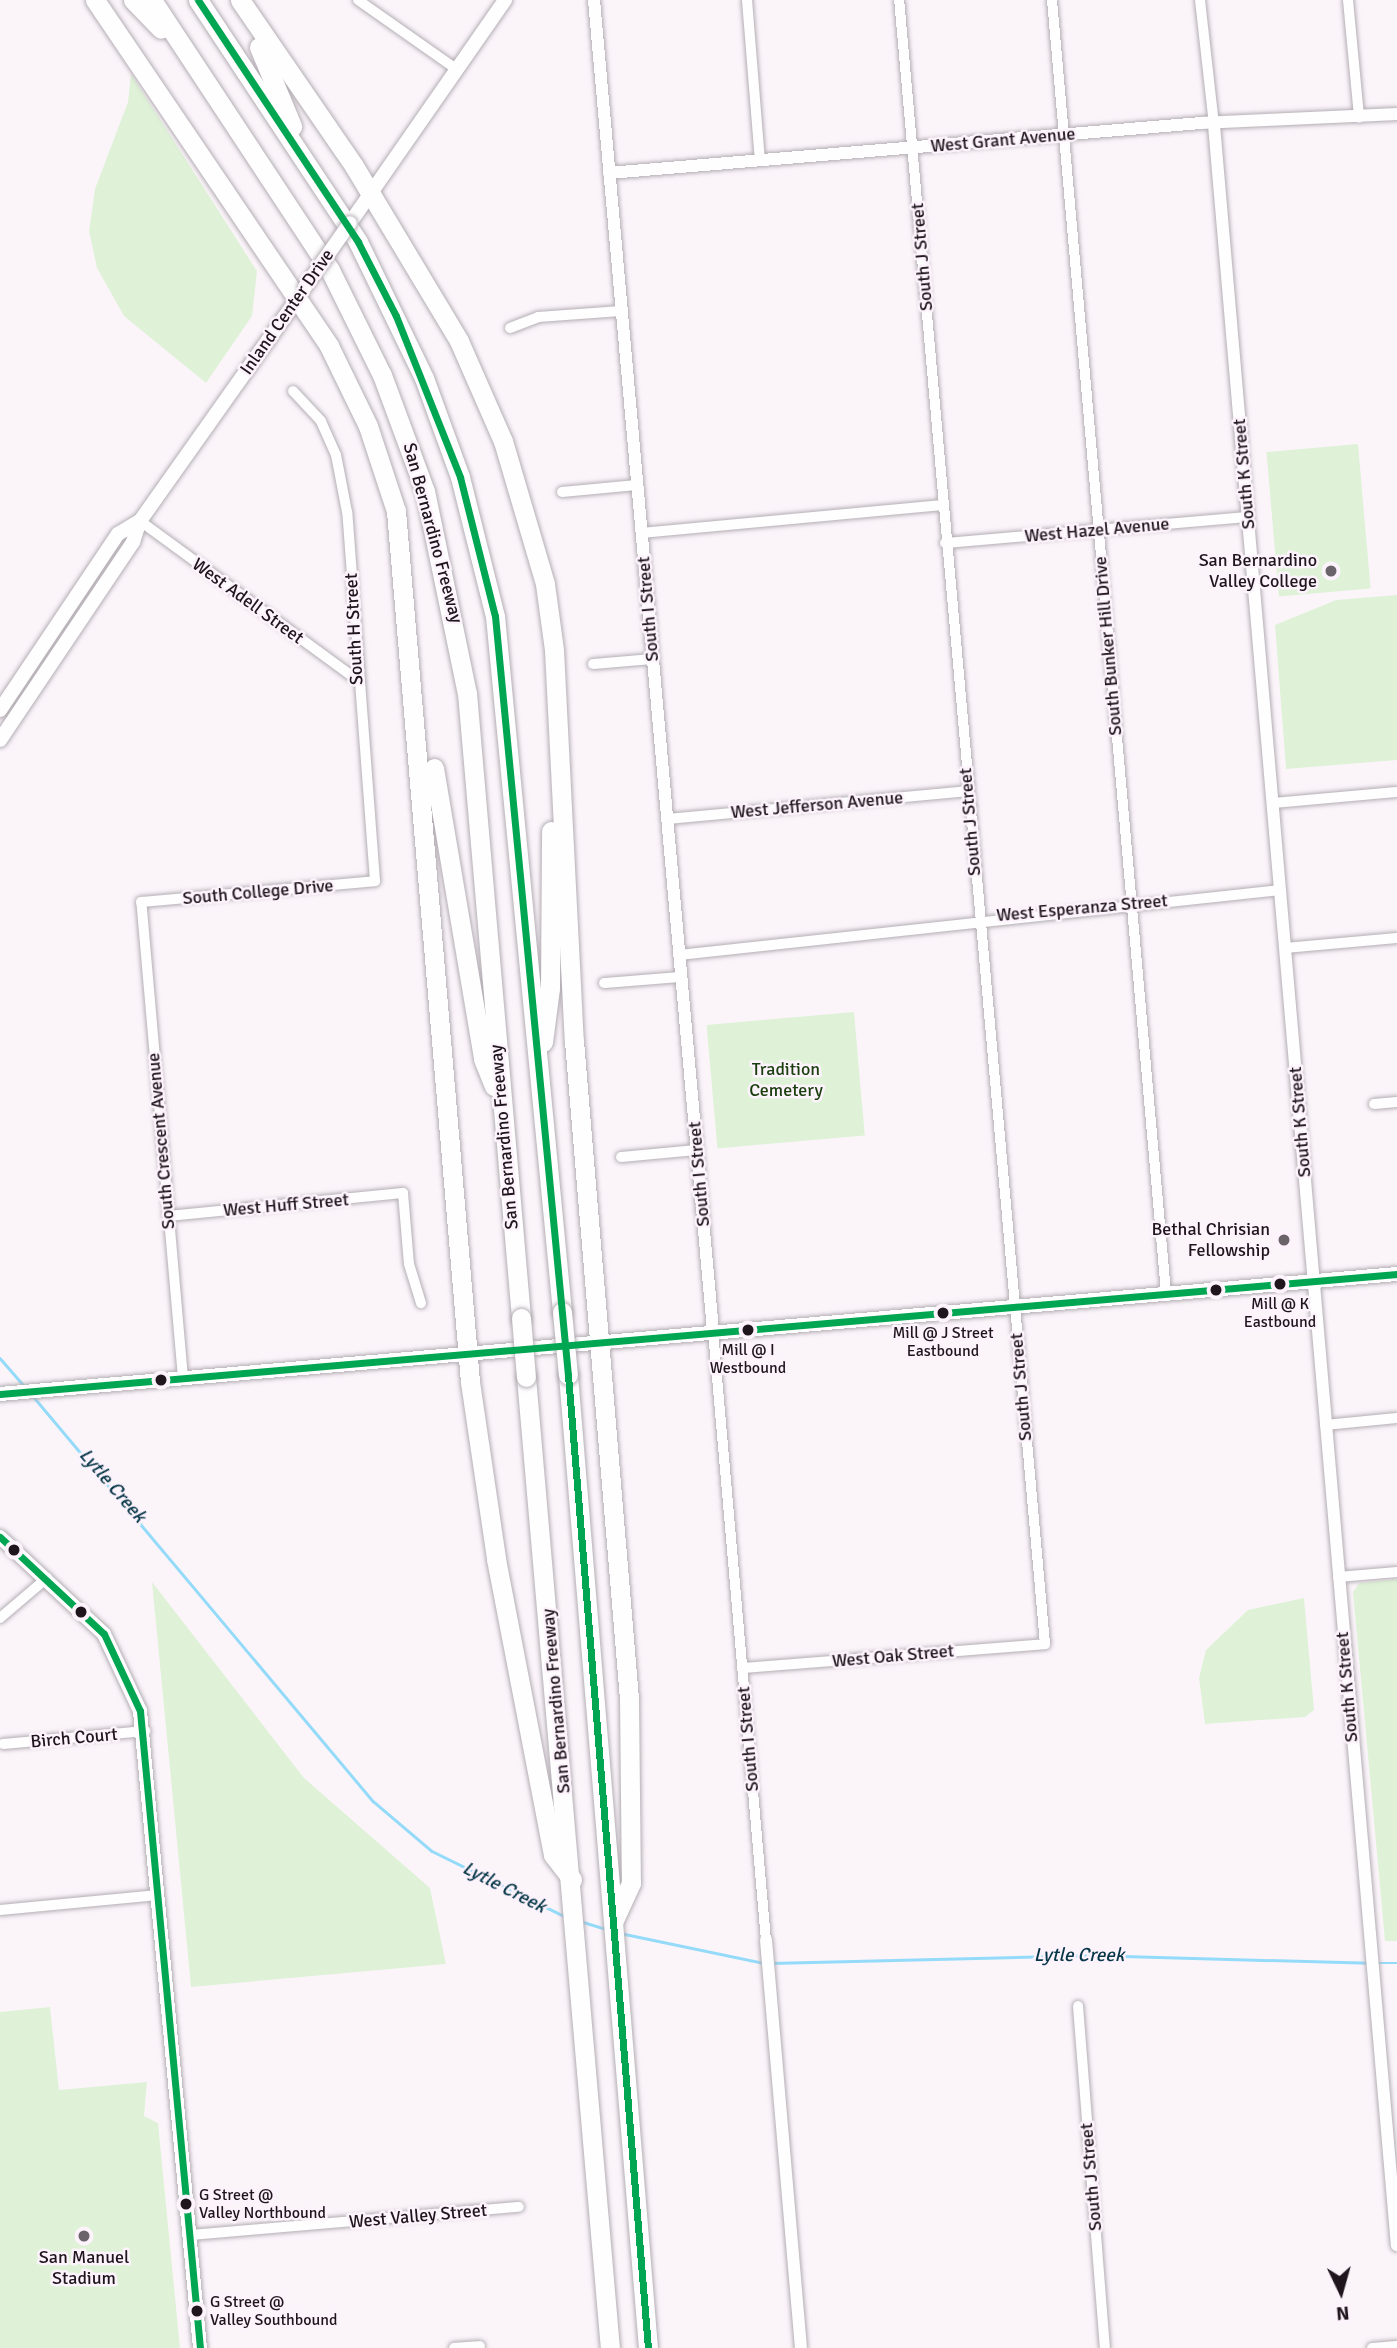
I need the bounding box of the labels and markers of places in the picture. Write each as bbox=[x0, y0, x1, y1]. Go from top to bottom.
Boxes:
place label: San Bernardino Valley College bbox=[1199, 550, 1317, 592]
marker: San Bernardino Valley College bbox=[1323, 563, 1339, 579]
place label: Bethal Chrisian Fellowship bbox=[1151, 1219, 1270, 1262]
marker: Bethal Chrisian Fellowship bbox=[1276, 1232, 1292, 1248]
marker: Mill @ K Eastbound bbox=[1273, 1277, 1287, 1291]
unlabelled marker bbox=[1209, 1283, 1223, 1297]
place label: Mill @ K Eastbound bbox=[1244, 1294, 1316, 1332]
marker: Mill @ J Street Eastbound bbox=[936, 1306, 950, 1320]
marker: Mill @ I Westbound bbox=[741, 1323, 755, 1337]
place label: Mill @ J Street Eastbound bbox=[892, 1323, 994, 1361]
place label: Mill @ I Westbound bbox=[710, 1340, 786, 1378]
unlabelled marker bbox=[154, 1373, 168, 1387]
unlabelled marker bbox=[7, 1543, 21, 1557]
unlabelled marker bbox=[74, 1605, 88, 1619]
place label: G Street @ Valley Northbound bbox=[199, 2185, 326, 2223]
marker: G Street @ Valley Northbound bbox=[179, 2197, 193, 2211]
marker: San Manuel Stadium bbox=[76, 2228, 92, 2244]
place label: San Manuel Stadium bbox=[39, 2247, 129, 2290]
place label: G Street @ Valley Southbound bbox=[210, 2292, 338, 2330]
marker: G Street @ Valley Southbound bbox=[190, 2304, 204, 2318]

